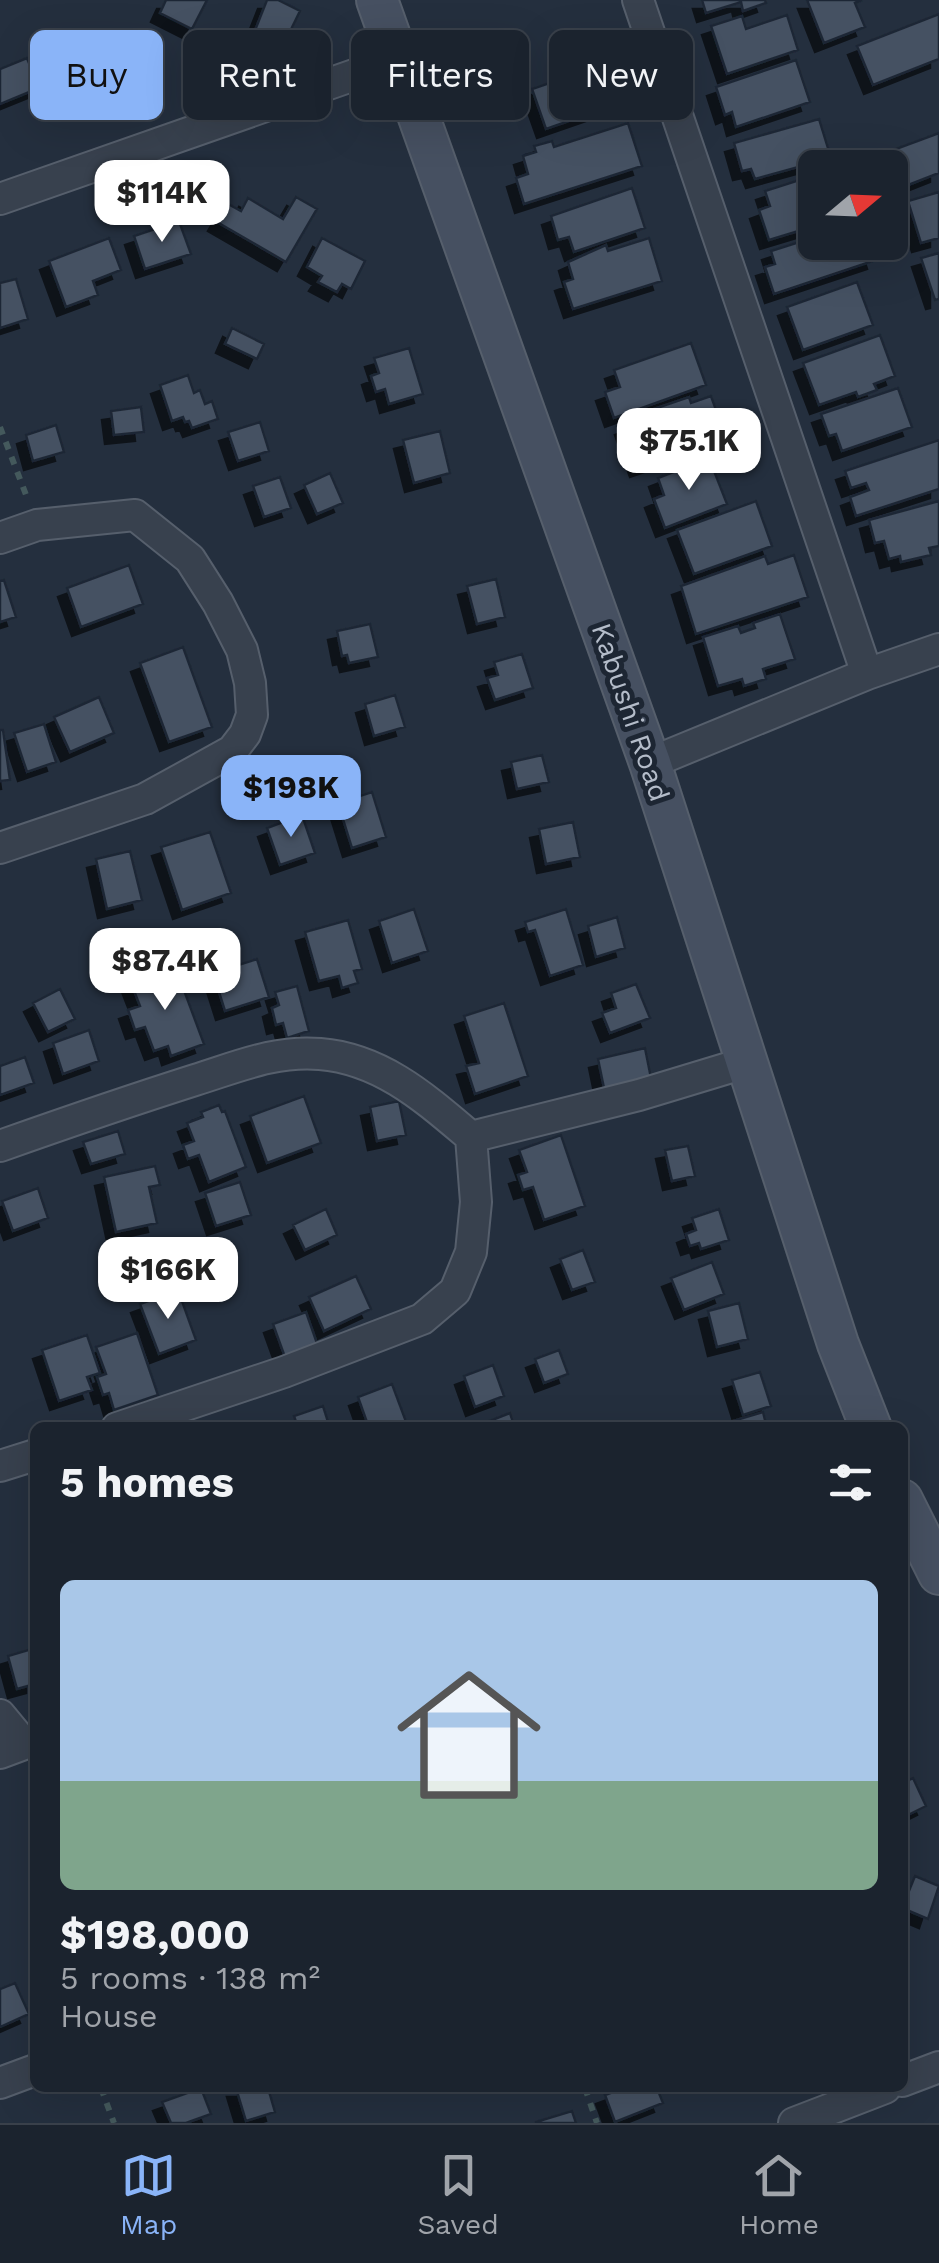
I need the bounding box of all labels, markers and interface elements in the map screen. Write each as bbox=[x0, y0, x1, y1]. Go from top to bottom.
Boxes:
chip: Buy bbox=[30, 30, 163, 120]
chip: Rent bbox=[183, 30, 331, 120]
chip: Filters bbox=[351, 30, 529, 120]
chip: New bbox=[549, 30, 693, 120]
north arrow bbox=[798, 150, 908, 260]
map controls bbox=[798, 150, 908, 260]
pin: $114K bbox=[92, 160, 232, 245]
text: $114K bbox=[117, 173, 207, 211]
pin: $75.1K bbox=[608, 408, 770, 493]
text: $75.1K bbox=[639, 421, 739, 459]
street label: Kabushi Road bbox=[585, 619, 676, 806]
pin: $198K bbox=[221, 755, 361, 840]
text: $198K bbox=[243, 768, 339, 806]
pin: $87.4K bbox=[84, 928, 246, 1013]
text: $87.4K bbox=[111, 941, 219, 979]
pin: $166K bbox=[98, 1237, 238, 1322]
text: $166K bbox=[120, 1250, 216, 1288]
icon: filters bbox=[823, 1455, 878, 1510]
text: 5 homes bbox=[60, 1458, 234, 1507]
icon: home bbox=[379, 1645, 559, 1825]
text: $198,000 bbox=[60, 1910, 250, 1959]
text: 5 rooms · 138 m² bbox=[60, 1959, 320, 1997]
text: House bbox=[60, 1997, 158, 2035]
tab: Map bbox=[120, 2148, 177, 2241]
tab: Saved bbox=[417, 2148, 499, 2241]
tab: Home bbox=[739, 2148, 819, 2241]

